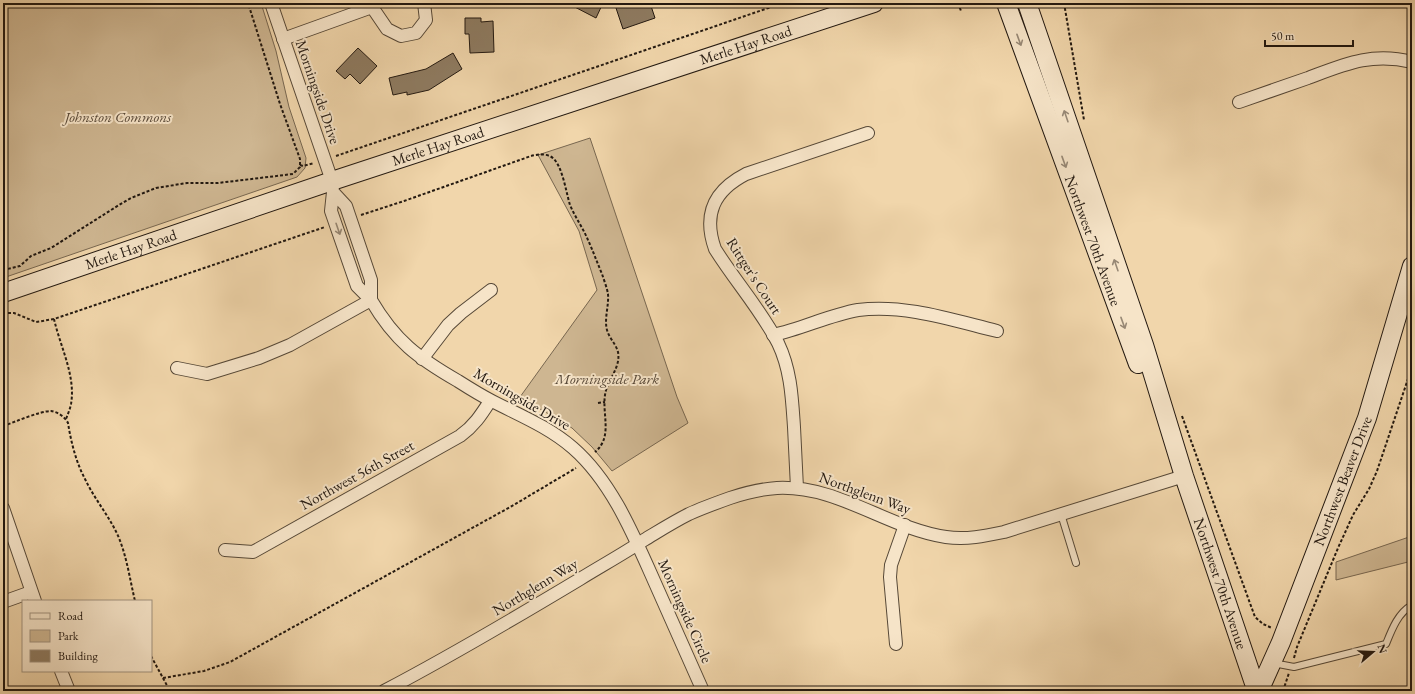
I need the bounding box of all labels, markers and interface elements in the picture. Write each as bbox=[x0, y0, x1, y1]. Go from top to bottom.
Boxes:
street label: Merle Hay Road bbox=[697, 21, 794, 69]
scale bar bbox=[1265, 22, 1353, 48]
text: 50 m bbox=[1271, 28, 1295, 44]
one-way arrow bbox=[1016, 33, 1024, 45]
street label: Morningside Drive bbox=[292, 37, 345, 146]
park label: Johnston Commons bbox=[62, 107, 172, 126]
one-way arrow bbox=[1061, 110, 1069, 122]
street label: Merle Hay Road bbox=[389, 122, 487, 170]
one-way arrow bbox=[1060, 155, 1068, 167]
street label: Northwest 70th Avenue bbox=[1061, 172, 1126, 309]
one-way arrow bbox=[335, 223, 342, 236]
street label: Merle Hay Road bbox=[82, 224, 179, 273]
street label: Rittger's Court bbox=[723, 234, 786, 318]
one-way arrow bbox=[1112, 260, 1120, 272]
one-way arrow bbox=[1119, 317, 1127, 329]
street label: Morningside Drive bbox=[470, 363, 574, 434]
park label: Morningside Park bbox=[554, 369, 659, 388]
street label: Northwest Beaver Drive bbox=[1309, 413, 1376, 548]
street label: Northwest 56th Street bbox=[296, 435, 417, 514]
street label: Northglenn Way bbox=[817, 467, 914, 518]
street label: Northwest 70th Avenue bbox=[1190, 515, 1252, 652]
street label: Northglenn Way bbox=[489, 553, 581, 619]
street label: Morningside Circle bbox=[654, 556, 717, 666]
legend bbox=[22, 600, 152, 672]
text: Road bbox=[58, 608, 84, 624]
text: Park bbox=[58, 628, 79, 644]
north arrow bbox=[1353, 632, 1393, 672]
text: N bbox=[1374, 642, 1391, 655]
text: Building bbox=[58, 648, 99, 664]

